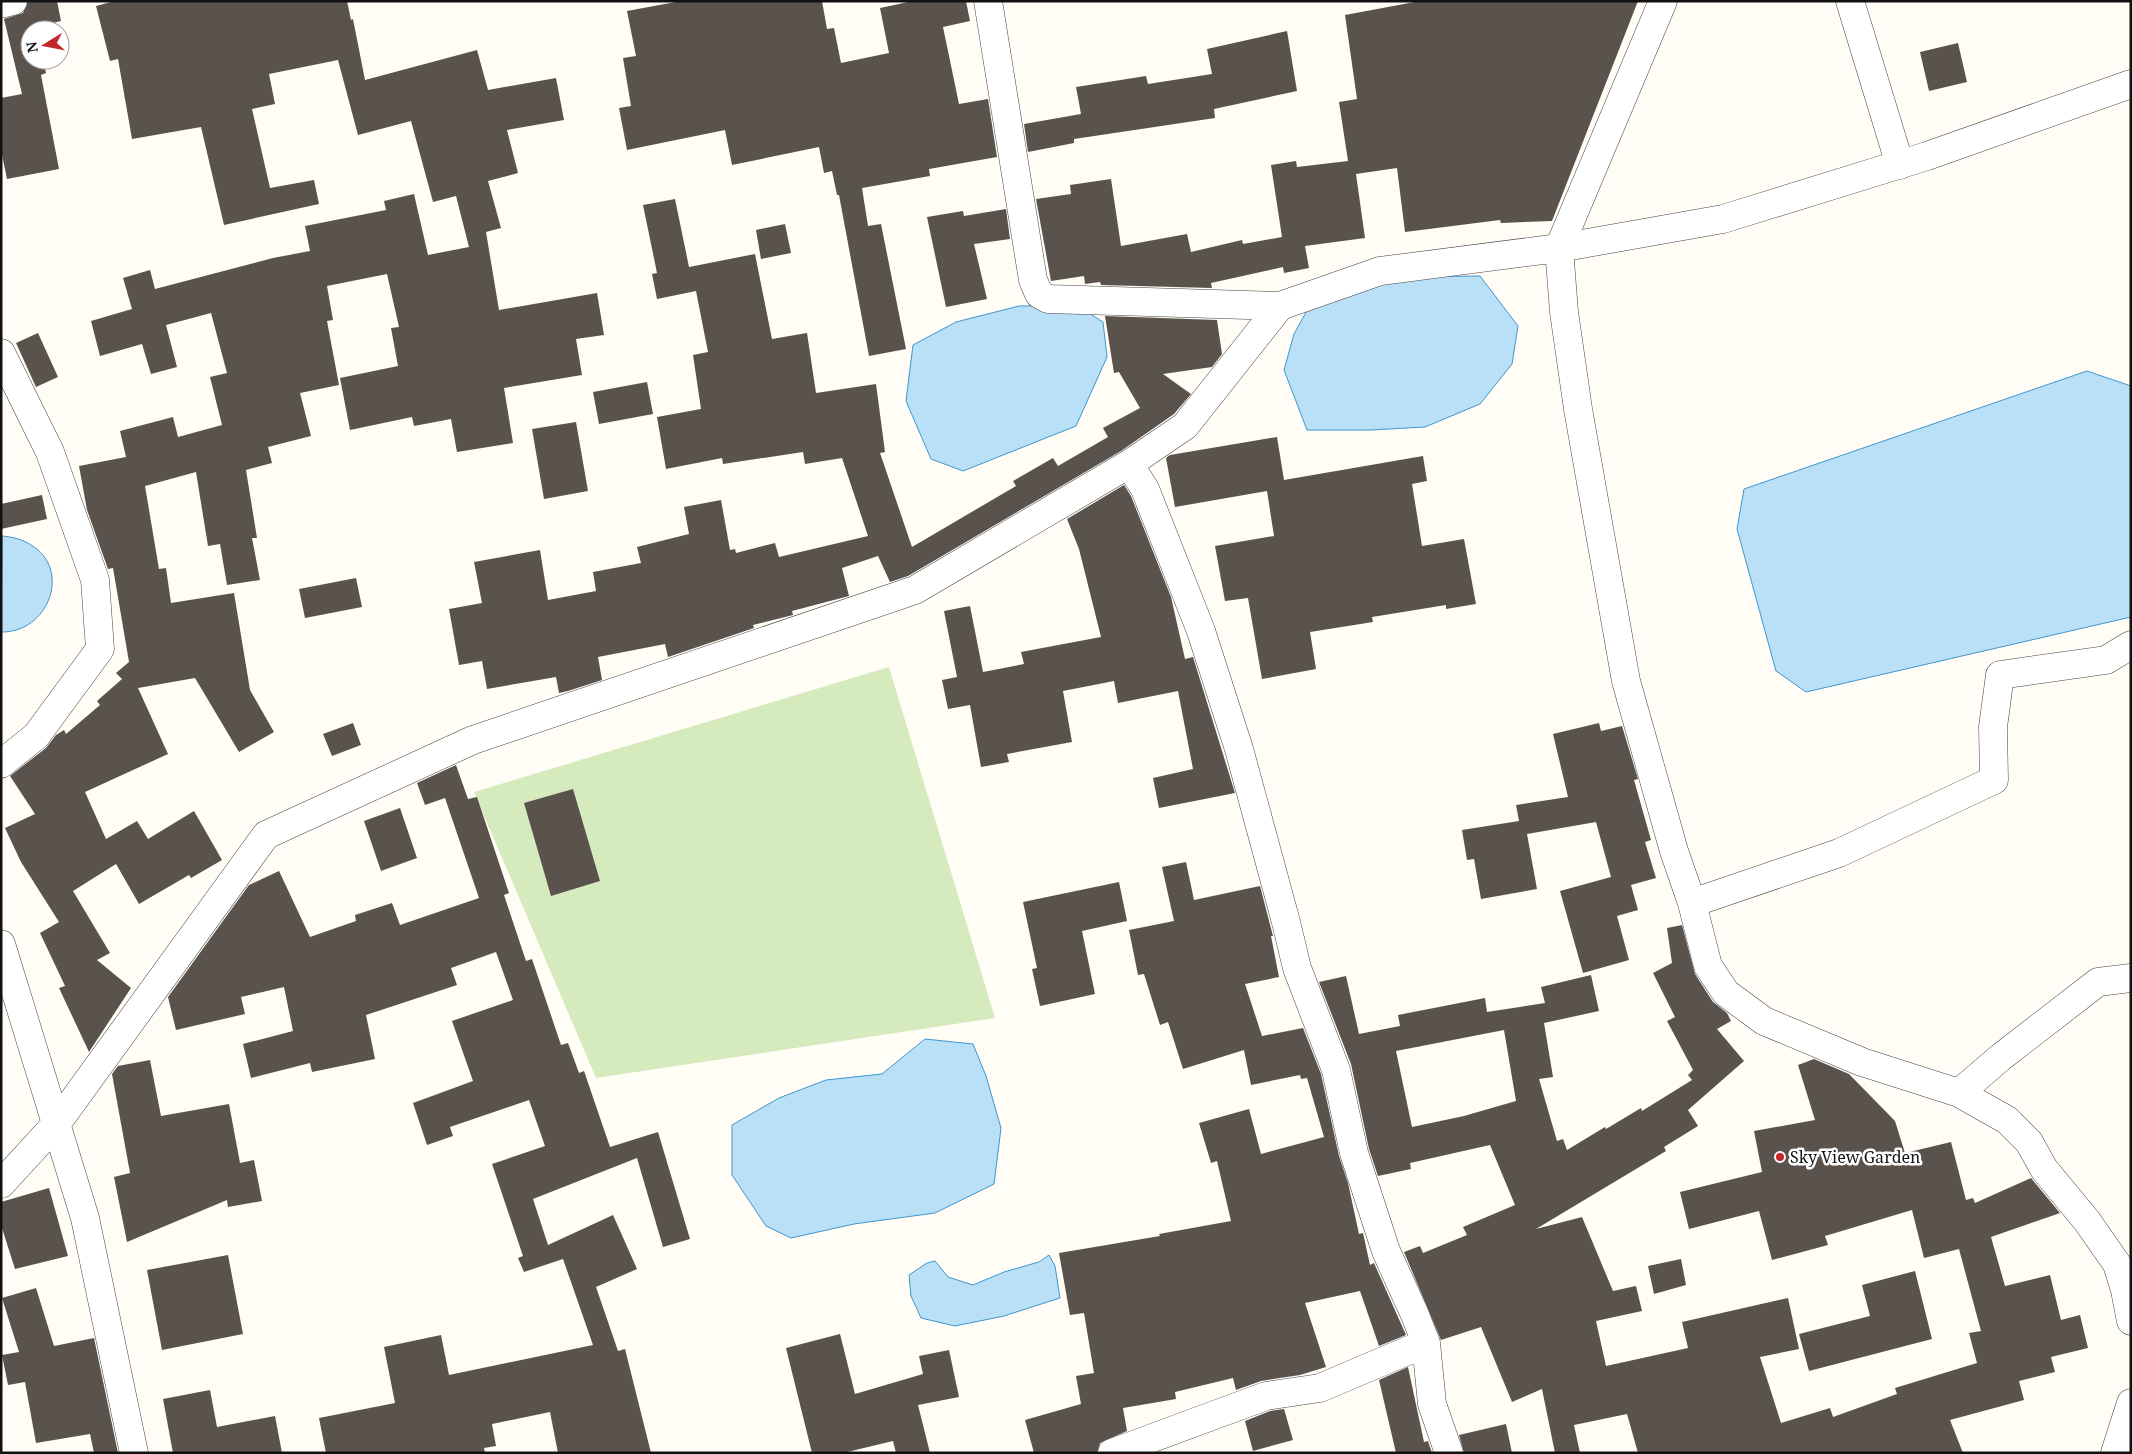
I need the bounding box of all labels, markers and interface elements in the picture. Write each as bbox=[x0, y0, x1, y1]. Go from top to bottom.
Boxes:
north arrow bbox=[20, 20, 70, 70]
text: N bbox=[21, 40, 42, 54]
place label: Sky View Garden bbox=[1790, 1146, 1920, 1168]
marker: Sky View Garden bbox=[1774, 1151, 1786, 1163]

